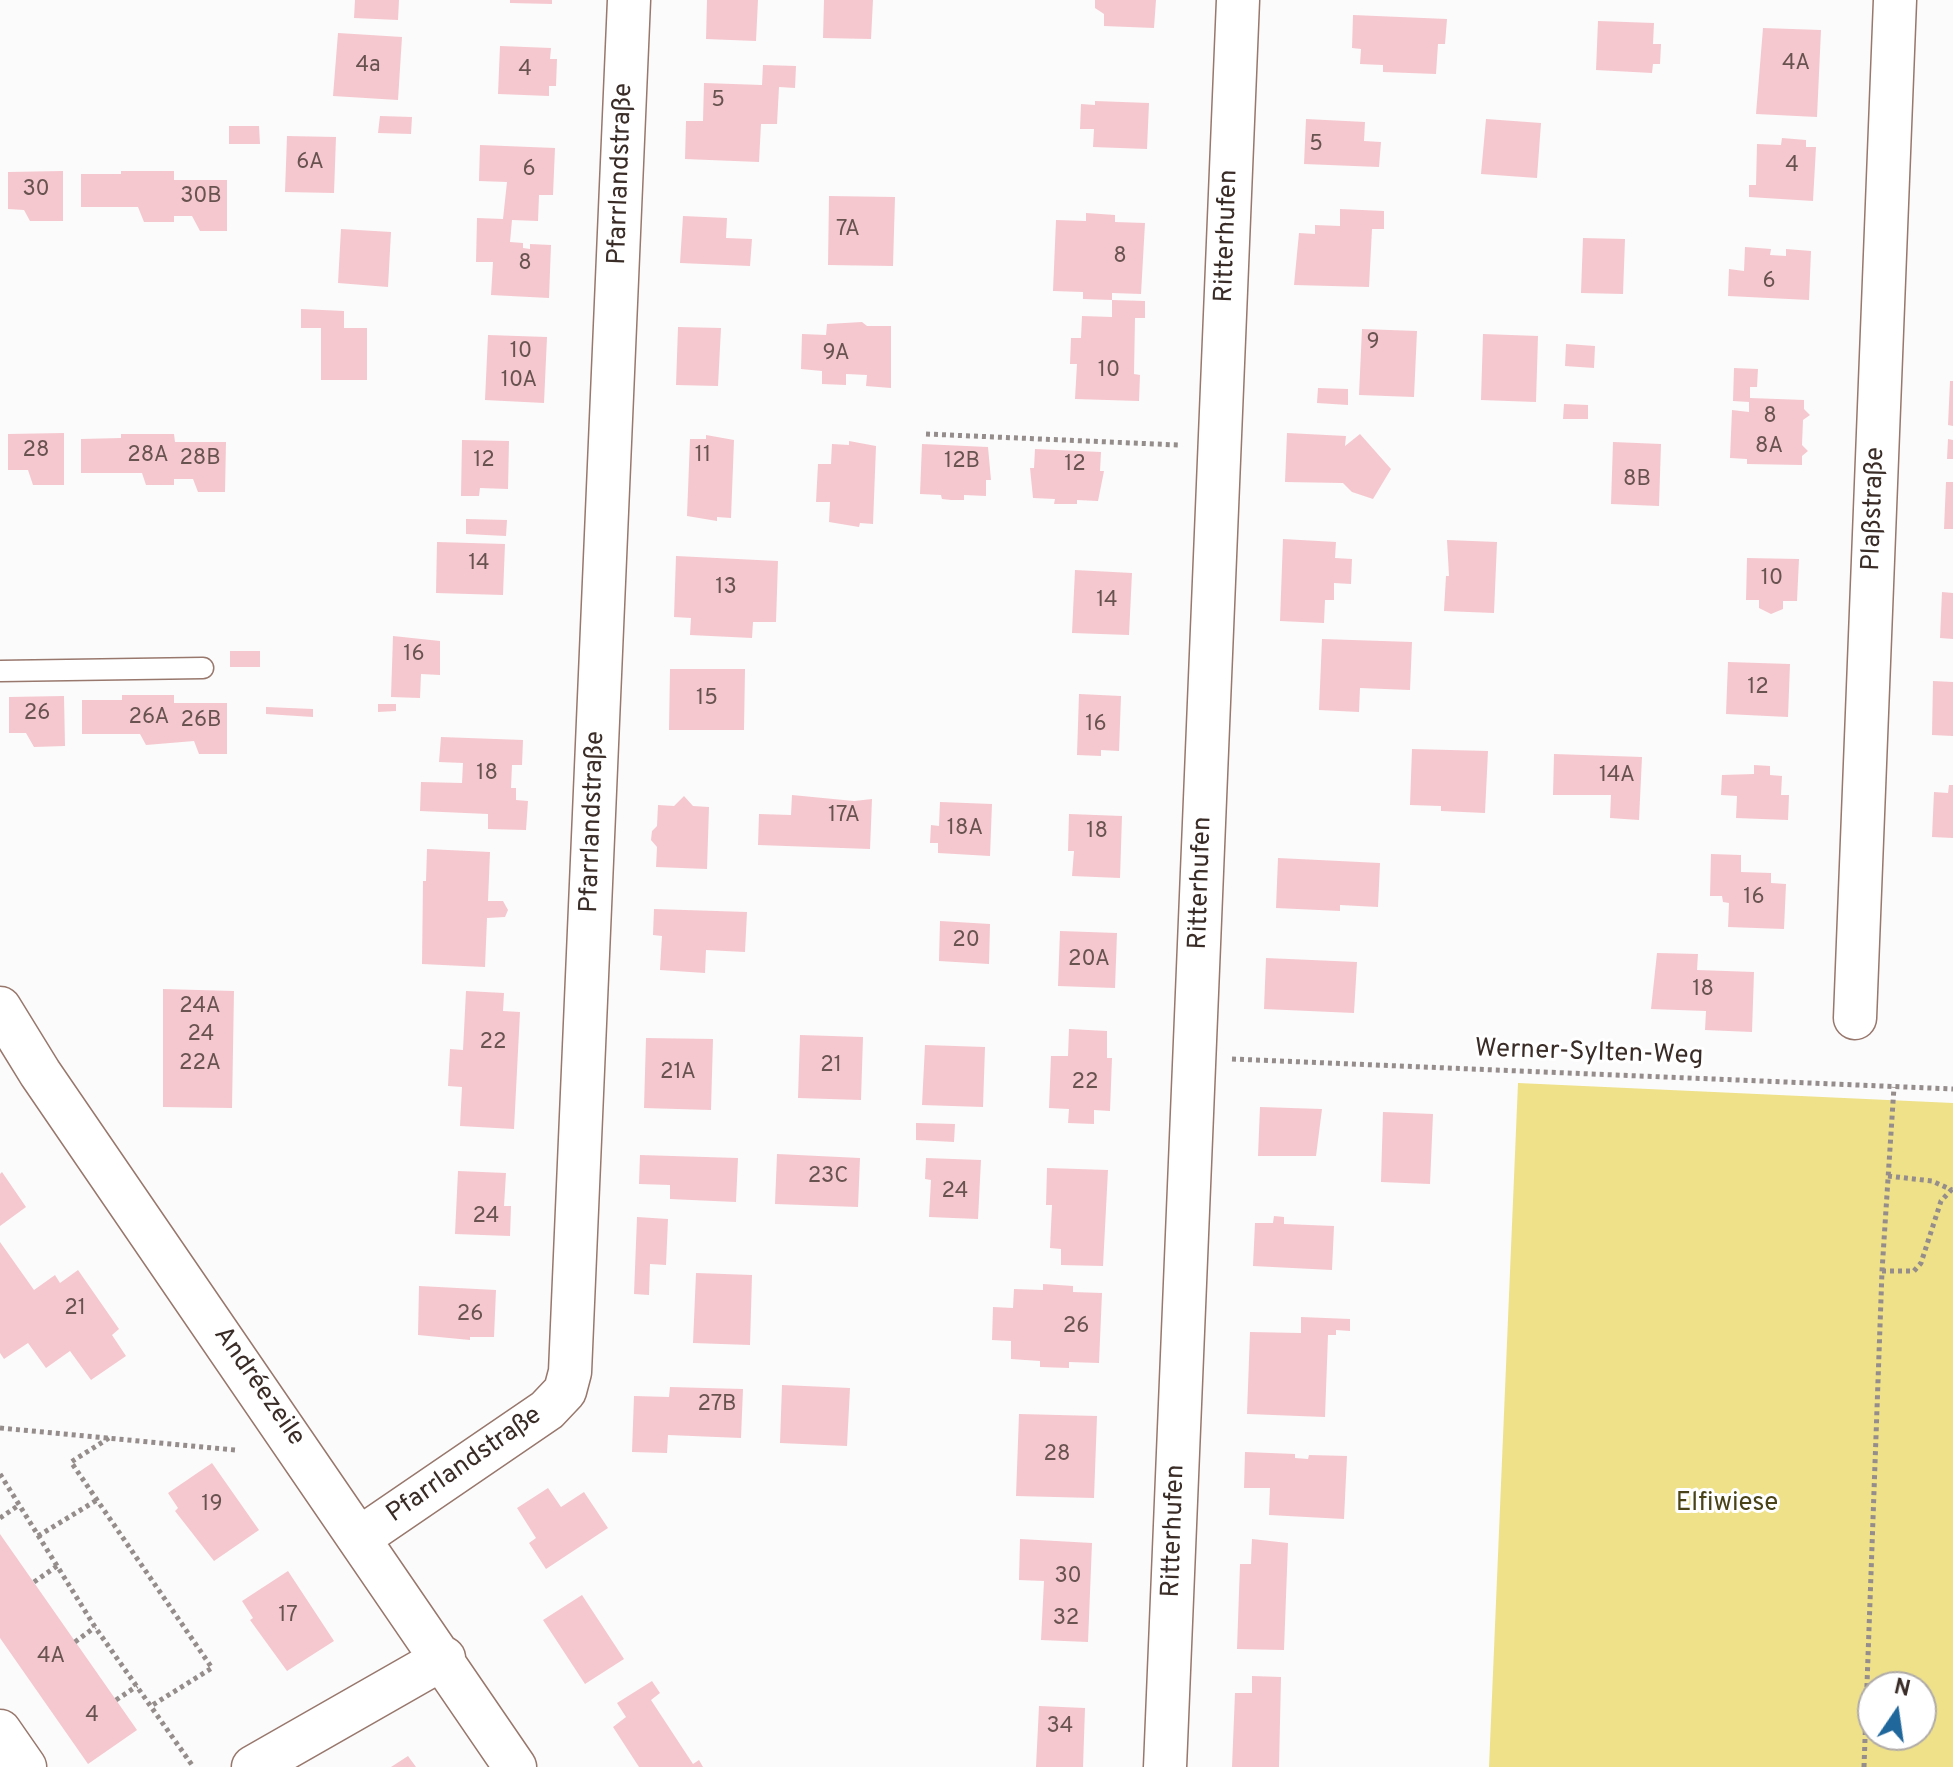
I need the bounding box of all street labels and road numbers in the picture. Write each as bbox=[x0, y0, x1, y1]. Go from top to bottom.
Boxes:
street label: Pfarrlandstraße bbox=[603, 83, 641, 265]
street label: Ritterhufen bbox=[1210, 169, 1246, 303]
street label: Plaßstraße bbox=[1857, 447, 1893, 571]
street label: Pfarrlandstraße bbox=[575, 731, 613, 913]
street label: Ritterhufen bbox=[1184, 816, 1220, 950]
street label: Werner-Sylten-Weg bbox=[1474, 1034, 1704, 1074]
street label: Andréezeile bbox=[205, 1321, 311, 1453]
street label: Pfarrlandstraße bbox=[382, 1401, 548, 1531]
street label: Ritterhufen bbox=[1157, 1464, 1193, 1598]

